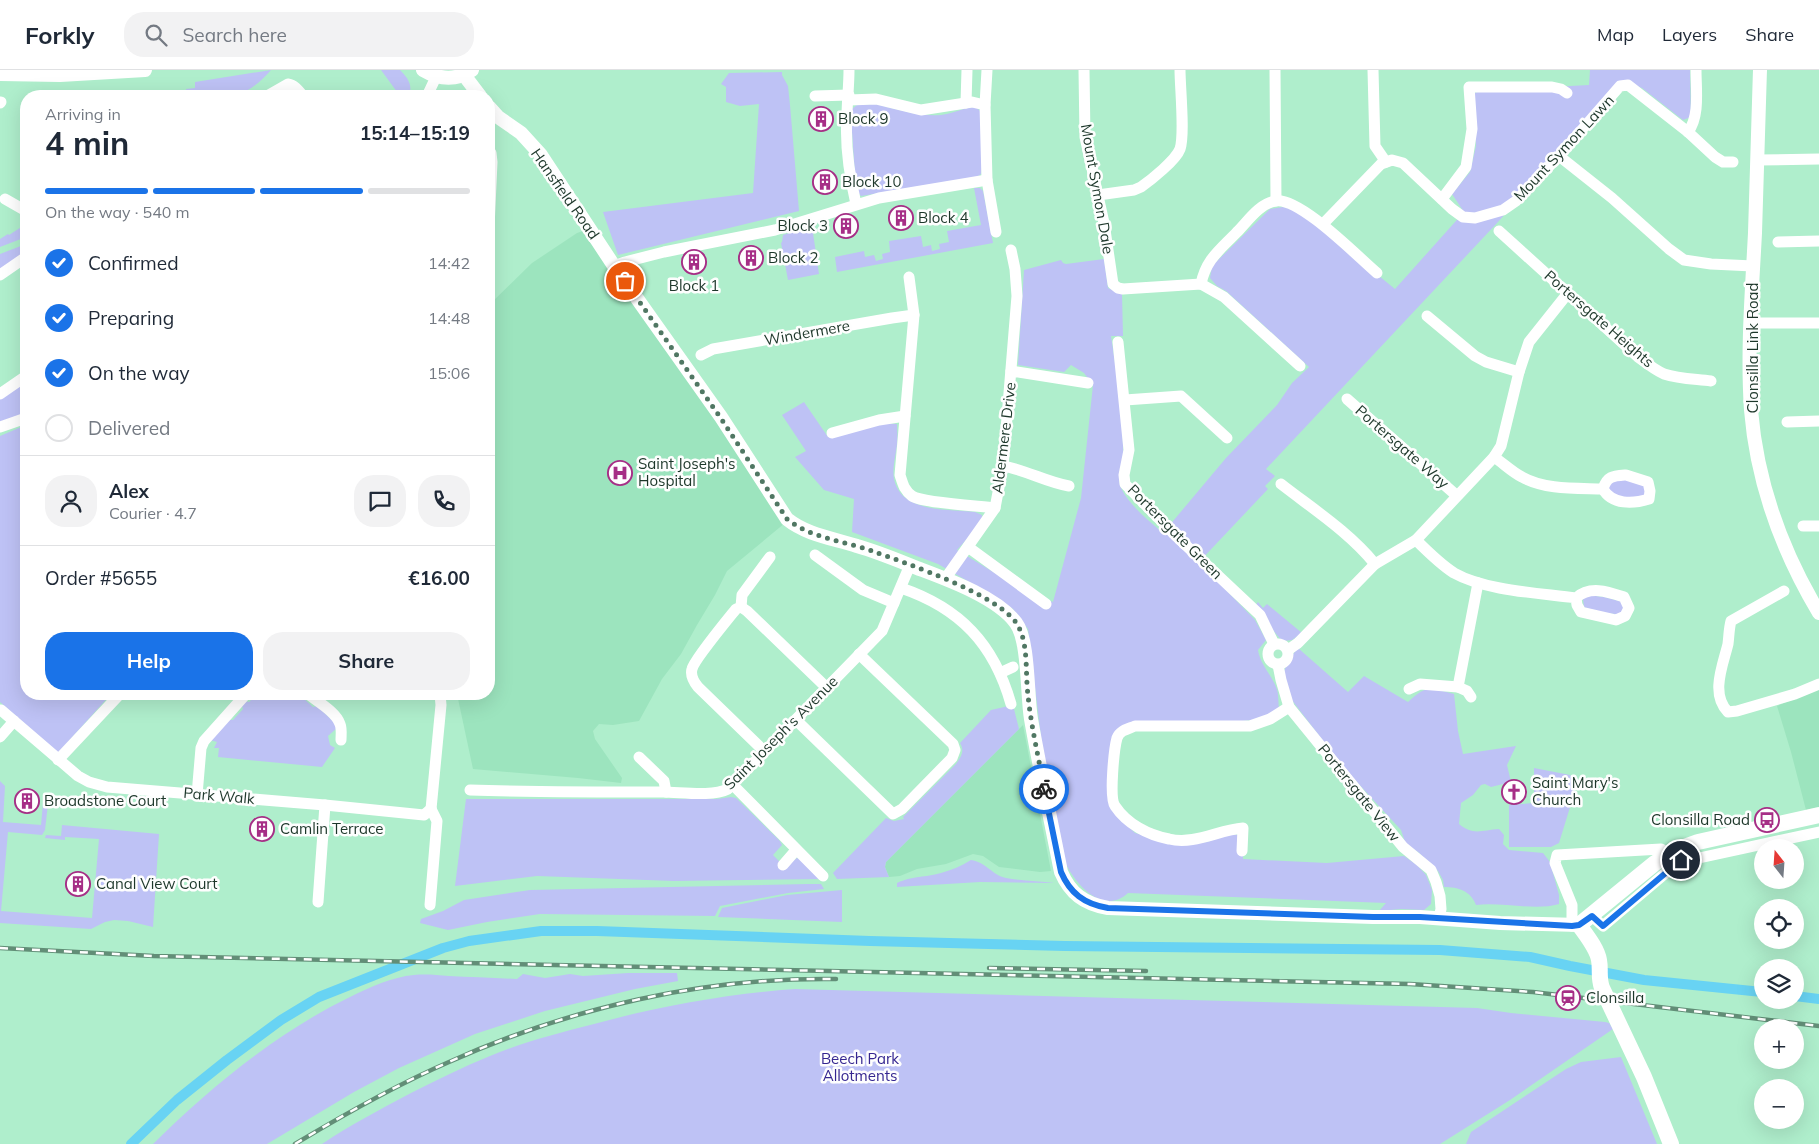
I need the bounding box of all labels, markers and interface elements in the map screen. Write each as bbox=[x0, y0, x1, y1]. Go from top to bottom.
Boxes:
search box bbox=[124, 12, 474, 57]
text: Forkly bbox=[25, 20, 94, 50]
icon: search bbox=[142, 21, 170, 49]
text: Search here bbox=[182, 23, 287, 47]
text: Map bbox=[1597, 23, 1634, 46]
text: Layers bbox=[1662, 23, 1717, 46]
text: Share bbox=[1745, 23, 1794, 46]
street label: Mount Symon Lawn bbox=[1509, 90, 1618, 205]
text: Arriving in bbox=[45, 104, 121, 124]
building icon: Block 9 bbox=[808, 106, 834, 132]
place label: Block 9 bbox=[838, 109, 888, 128]
text: 15:14–15:19 bbox=[360, 121, 470, 145]
street label: Mount Symon Dale bbox=[1077, 122, 1118, 255]
text: 4 min bbox=[45, 123, 129, 163]
street label: Hansfield Road bbox=[527, 145, 604, 243]
building icon: Block 10 bbox=[812, 169, 838, 195]
place label: Block 10 bbox=[842, 172, 901, 191]
text: On the way · 540 m bbox=[45, 202, 190, 222]
building icon: Block 4 bbox=[888, 205, 914, 231]
place label: Block 4 bbox=[918, 208, 968, 227]
building icon: Block 3 bbox=[833, 213, 859, 239]
place label: Block 3 bbox=[778, 216, 828, 235]
building icon: Block 2 bbox=[738, 245, 764, 271]
place label: Block 2 bbox=[768, 248, 818, 267]
icon: check bbox=[45, 249, 73, 277]
building icon: Block 1 bbox=[681, 249, 707, 275]
text: Confirmed bbox=[88, 251, 179, 275]
text: 14:42 bbox=[428, 253, 470, 273]
pin bbox=[604, 260, 646, 302]
street label: Portersgate Heights bbox=[1541, 266, 1658, 371]
icon: bag bbox=[611, 267, 639, 295]
place label: Block 1 bbox=[669, 276, 719, 295]
street label: Clonsilla Link Road bbox=[1743, 282, 1762, 414]
icon: check bbox=[45, 304, 73, 332]
text: Preparing bbox=[88, 306, 174, 330]
text: 14:48 bbox=[428, 308, 470, 328]
street label: Windermere bbox=[763, 316, 851, 349]
icon: check bbox=[45, 359, 73, 387]
text: On the way bbox=[88, 361, 190, 385]
text: 15:06 bbox=[428, 363, 470, 383]
street label: Aldermere Drive bbox=[987, 381, 1020, 495]
street label: Portersgate Way bbox=[1352, 401, 1453, 493]
text: Delivered bbox=[88, 416, 170, 440]
place label: Saint Joseph's Hospital bbox=[638, 454, 736, 490]
hospital icon: Saint Joseph's Hospital bbox=[607, 460, 633, 486]
button: person bbox=[45, 475, 97, 527]
button: chat bbox=[354, 475, 406, 527]
button: phone bbox=[418, 475, 470, 527]
text: Alex bbox=[109, 479, 149, 503]
street label: Portersgate Green bbox=[1124, 480, 1227, 583]
text: Courier · 4.7 bbox=[109, 503, 197, 523]
text: Order #5655 bbox=[45, 566, 157, 590]
text: €16.00 bbox=[408, 566, 470, 590]
button: Help bbox=[45, 632, 253, 690]
button: Share bbox=[263, 632, 470, 690]
street label: Saint Joseph's Avenue bbox=[720, 672, 842, 794]
street label: Portersgate View bbox=[1314, 740, 1405, 845]
courier bbox=[1019, 764, 1069, 814]
place label: Saint Mary's Church bbox=[1532, 773, 1618, 809]
icon: bike bbox=[1030, 775, 1058, 803]
church icon: Saint Mary's Church bbox=[1501, 779, 1527, 805]
street label: Park Walk bbox=[183, 783, 256, 808]
building icon: Broadstone Court bbox=[14, 788, 40, 814]
place label: Broadstone Court bbox=[44, 791, 166, 810]
bus stop icon: Clonsilla Road bbox=[1754, 807, 1780, 833]
place label: Clonsilla Road bbox=[1651, 810, 1750, 829]
building icon: Camlin Terrace bbox=[249, 816, 275, 842]
place label: Camlin Terrace bbox=[280, 819, 383, 838]
pin bbox=[1660, 839, 1702, 881]
north arrow bbox=[1754, 839, 1804, 889]
map controls bbox=[1754, 839, 1804, 1129]
icon: home bbox=[1667, 846, 1695, 874]
building icon: Canal View Court bbox=[65, 871, 91, 897]
place label: Canal View Court bbox=[96, 874, 217, 893]
button: locate bbox=[1754, 899, 1804, 949]
button: layers bbox=[1754, 959, 1804, 1009]
station icon: Clonsilla bbox=[1555, 985, 1581, 1011]
place label: Clonsilla bbox=[1586, 988, 1644, 1007]
button: + bbox=[1754, 1019, 1804, 1069]
park label: Beech Park Allotments bbox=[821, 1049, 899, 1085]
button: − bbox=[1754, 1079, 1804, 1129]

